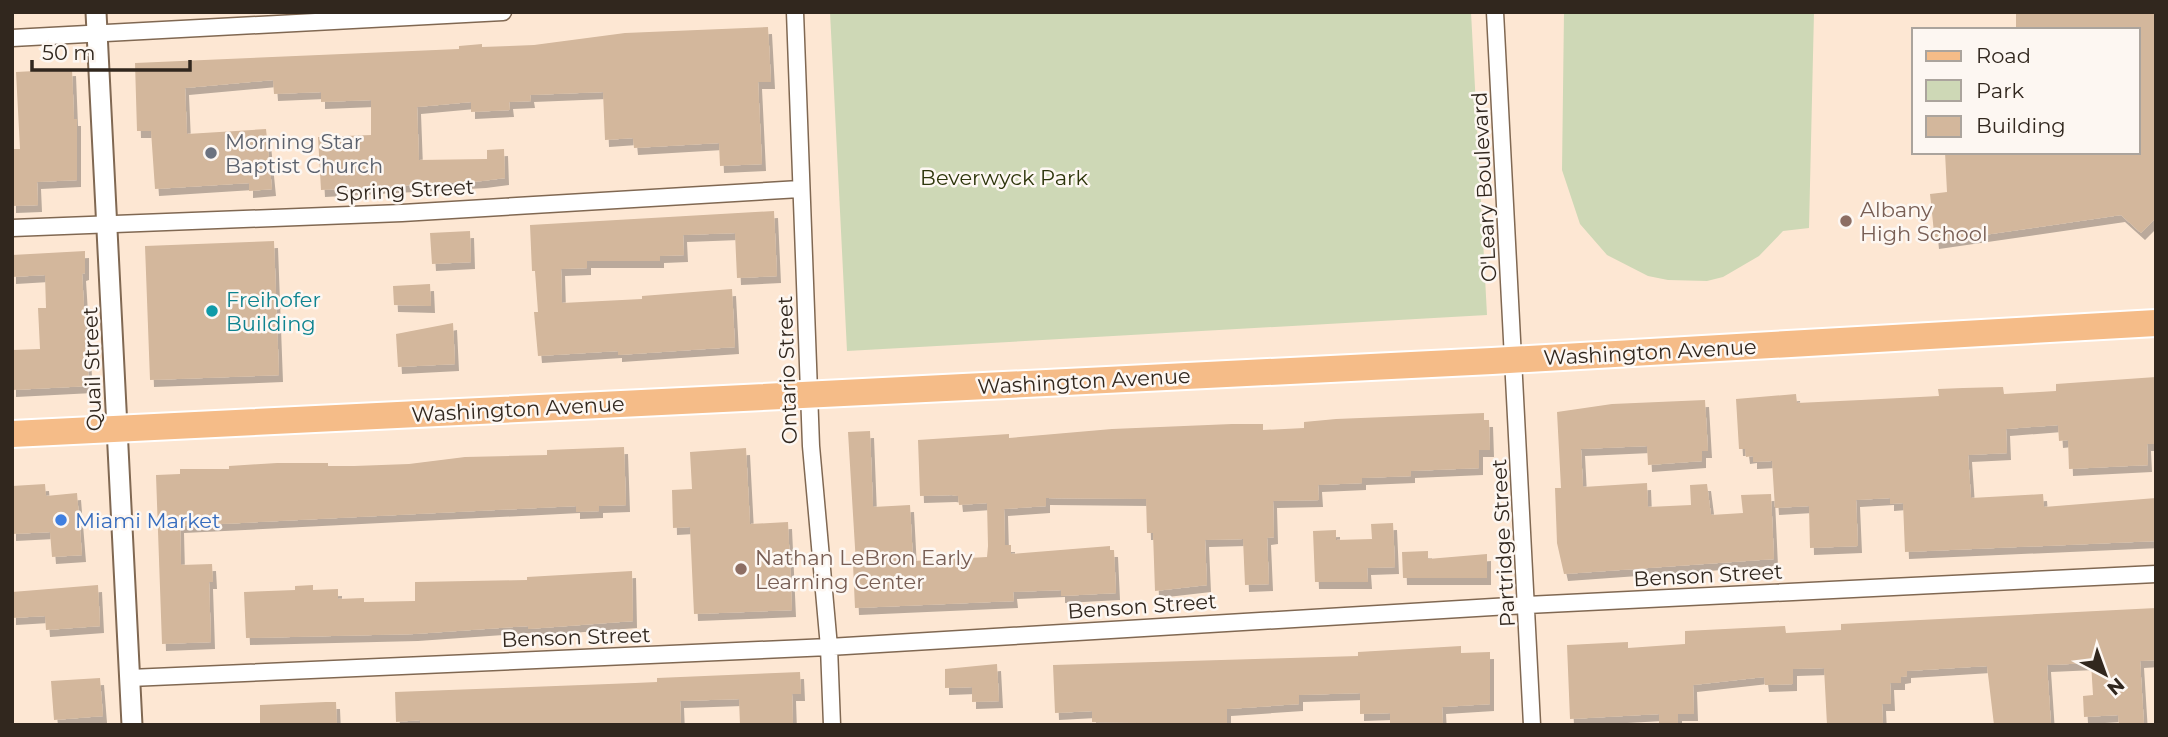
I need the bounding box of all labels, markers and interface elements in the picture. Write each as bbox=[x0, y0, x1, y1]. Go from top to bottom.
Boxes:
scale bar bbox=[32, 28, 189, 72]
legend bbox=[1912, 28, 2140, 154]
text: 50 m bbox=[42, 40, 96, 65]
text: Road bbox=[1976, 43, 2031, 68]
text: Park bbox=[1976, 78, 2024, 103]
street label: O'Leary Boulevard bbox=[1467, 91, 1501, 283]
text: Building bbox=[1976, 113, 2066, 138]
place label: Morning Star Baptist Church bbox=[225, 129, 383, 178]
marker: Morning Star Baptist Church bbox=[203, 145, 219, 161]
park label: Beverwyck Park bbox=[920, 165, 1088, 190]
street label: Spring Street bbox=[335, 174, 475, 206]
place label: Albany High School bbox=[1860, 197, 1988, 246]
marker: Albany High School bbox=[1838, 213, 1854, 229]
place label: Freihofer Building bbox=[226, 287, 321, 336]
street label: Ontario Street bbox=[772, 295, 802, 445]
marker: Freihofer Building bbox=[204, 303, 220, 319]
street label: Quail Street bbox=[77, 306, 107, 432]
street label: Washington Avenue bbox=[1543, 334, 1757, 370]
street label: Washington Avenue bbox=[977, 363, 1191, 399]
street label: Washington Avenue bbox=[411, 391, 625, 427]
street label: Partridge Street bbox=[1486, 458, 1520, 628]
place label: Miami Market bbox=[75, 508, 221, 533]
marker: Miami Market bbox=[53, 512, 69, 528]
place label: Nathan LeBron Early Learning Center bbox=[755, 545, 973, 594]
street label: Benson Street bbox=[1633, 559, 1783, 591]
marker: Nathan LeBron Early Learning Center bbox=[733, 561, 749, 577]
street label: Benson Street bbox=[1067, 588, 1217, 624]
street label: Benson Street bbox=[501, 622, 651, 652]
north arrow bbox=[2070, 639, 2140, 709]
text: N bbox=[2102, 673, 2129, 700]

